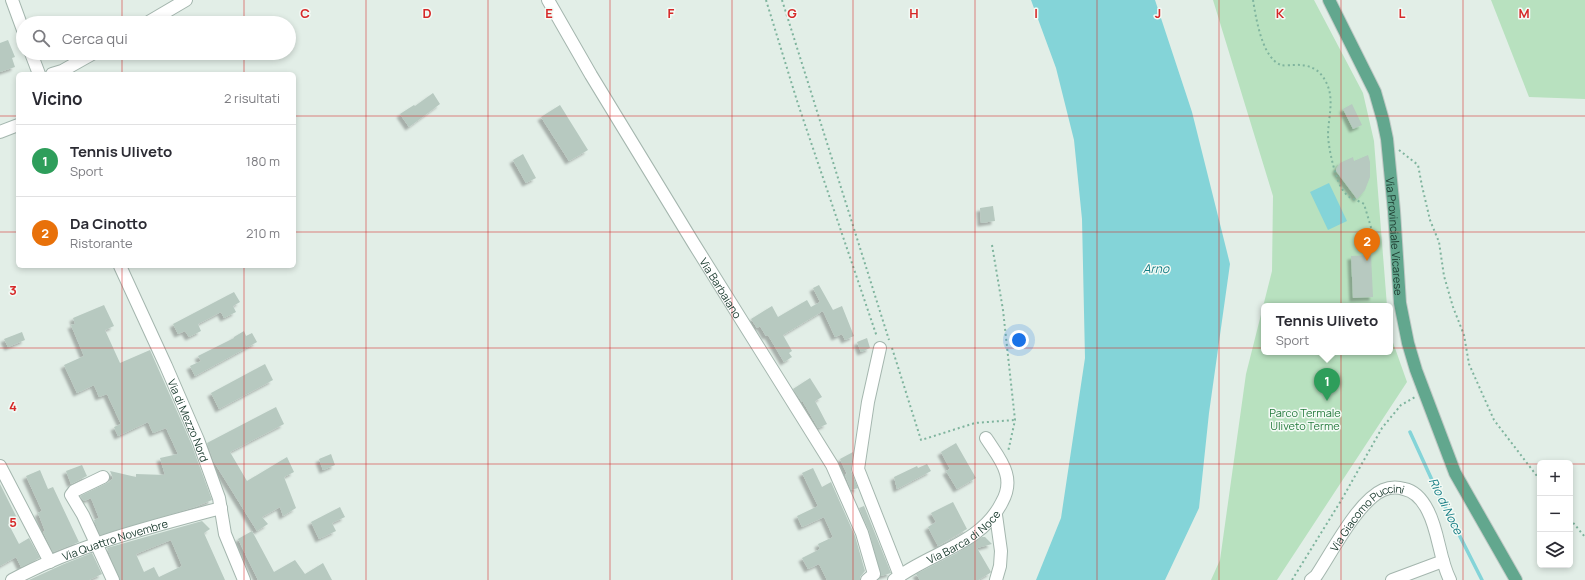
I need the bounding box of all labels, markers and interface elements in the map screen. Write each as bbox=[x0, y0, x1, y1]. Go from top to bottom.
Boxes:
text: C bbox=[300, 4, 310, 22]
text: D bbox=[422, 4, 432, 22]
text: E bbox=[545, 4, 553, 22]
text: F bbox=[668, 4, 675, 22]
text: G bbox=[787, 4, 797, 22]
text: H bbox=[909, 4, 919, 22]
text: I bbox=[1034, 4, 1038, 22]
text: J bbox=[1155, 4, 1161, 22]
text: K bbox=[1276, 4, 1285, 22]
text: L bbox=[1399, 4, 1406, 22]
text: M bbox=[1518, 4, 1530, 22]
search box bbox=[16, 16, 296, 60]
icon: search bbox=[30, 27, 52, 49]
text: Cerca qui bbox=[62, 28, 128, 49]
text: Vicino bbox=[32, 87, 83, 110]
text: 2 risultati bbox=[224, 89, 280, 107]
text: Tennis Uliveto bbox=[70, 141, 172, 162]
text: 1 bbox=[42, 152, 48, 170]
text: 180 m bbox=[246, 152, 280, 170]
text: Sport bbox=[70, 162, 103, 180]
street label: Via Provinciale Vicarese bbox=[1383, 177, 1407, 296]
text: Da Cinotto bbox=[70, 213, 147, 234]
text: 2 bbox=[41, 224, 49, 242]
text: 210 m bbox=[246, 224, 280, 242]
pin: 2 bbox=[1354, 228, 1380, 261]
text: Ristorante bbox=[70, 234, 133, 252]
street label: Via Barbaiano bbox=[697, 255, 746, 321]
water label: Arno bbox=[1143, 260, 1170, 277]
text: 3 bbox=[9, 281, 17, 299]
popup bbox=[1261, 303, 1393, 355]
text: Tennis Uliveto bbox=[1276, 310, 1378, 331]
your location bbox=[1009, 330, 1029, 350]
text: Sport bbox=[1276, 331, 1309, 349]
pin: 1 bbox=[1314, 368, 1340, 401]
street label: Via di Mezzo Nord bbox=[165, 376, 213, 464]
text: 4 bbox=[9, 397, 17, 415]
park label: Parco Termale Uliveto Terme bbox=[1269, 405, 1341, 433]
map controls bbox=[1537, 460, 1573, 568]
button: + bbox=[1537, 460, 1573, 496]
water label: Rio di Noce bbox=[1425, 475, 1467, 538]
street label: Via Giacomo Puccini bbox=[1326, 480, 1407, 554]
button: − bbox=[1537, 496, 1573, 532]
street label: Via Barca di Noce bbox=[924, 506, 1003, 567]
text: 5 bbox=[9, 513, 17, 531]
street label: Via Quattro Novembre bbox=[60, 515, 170, 563]
button: layers bbox=[1537, 532, 1573, 568]

